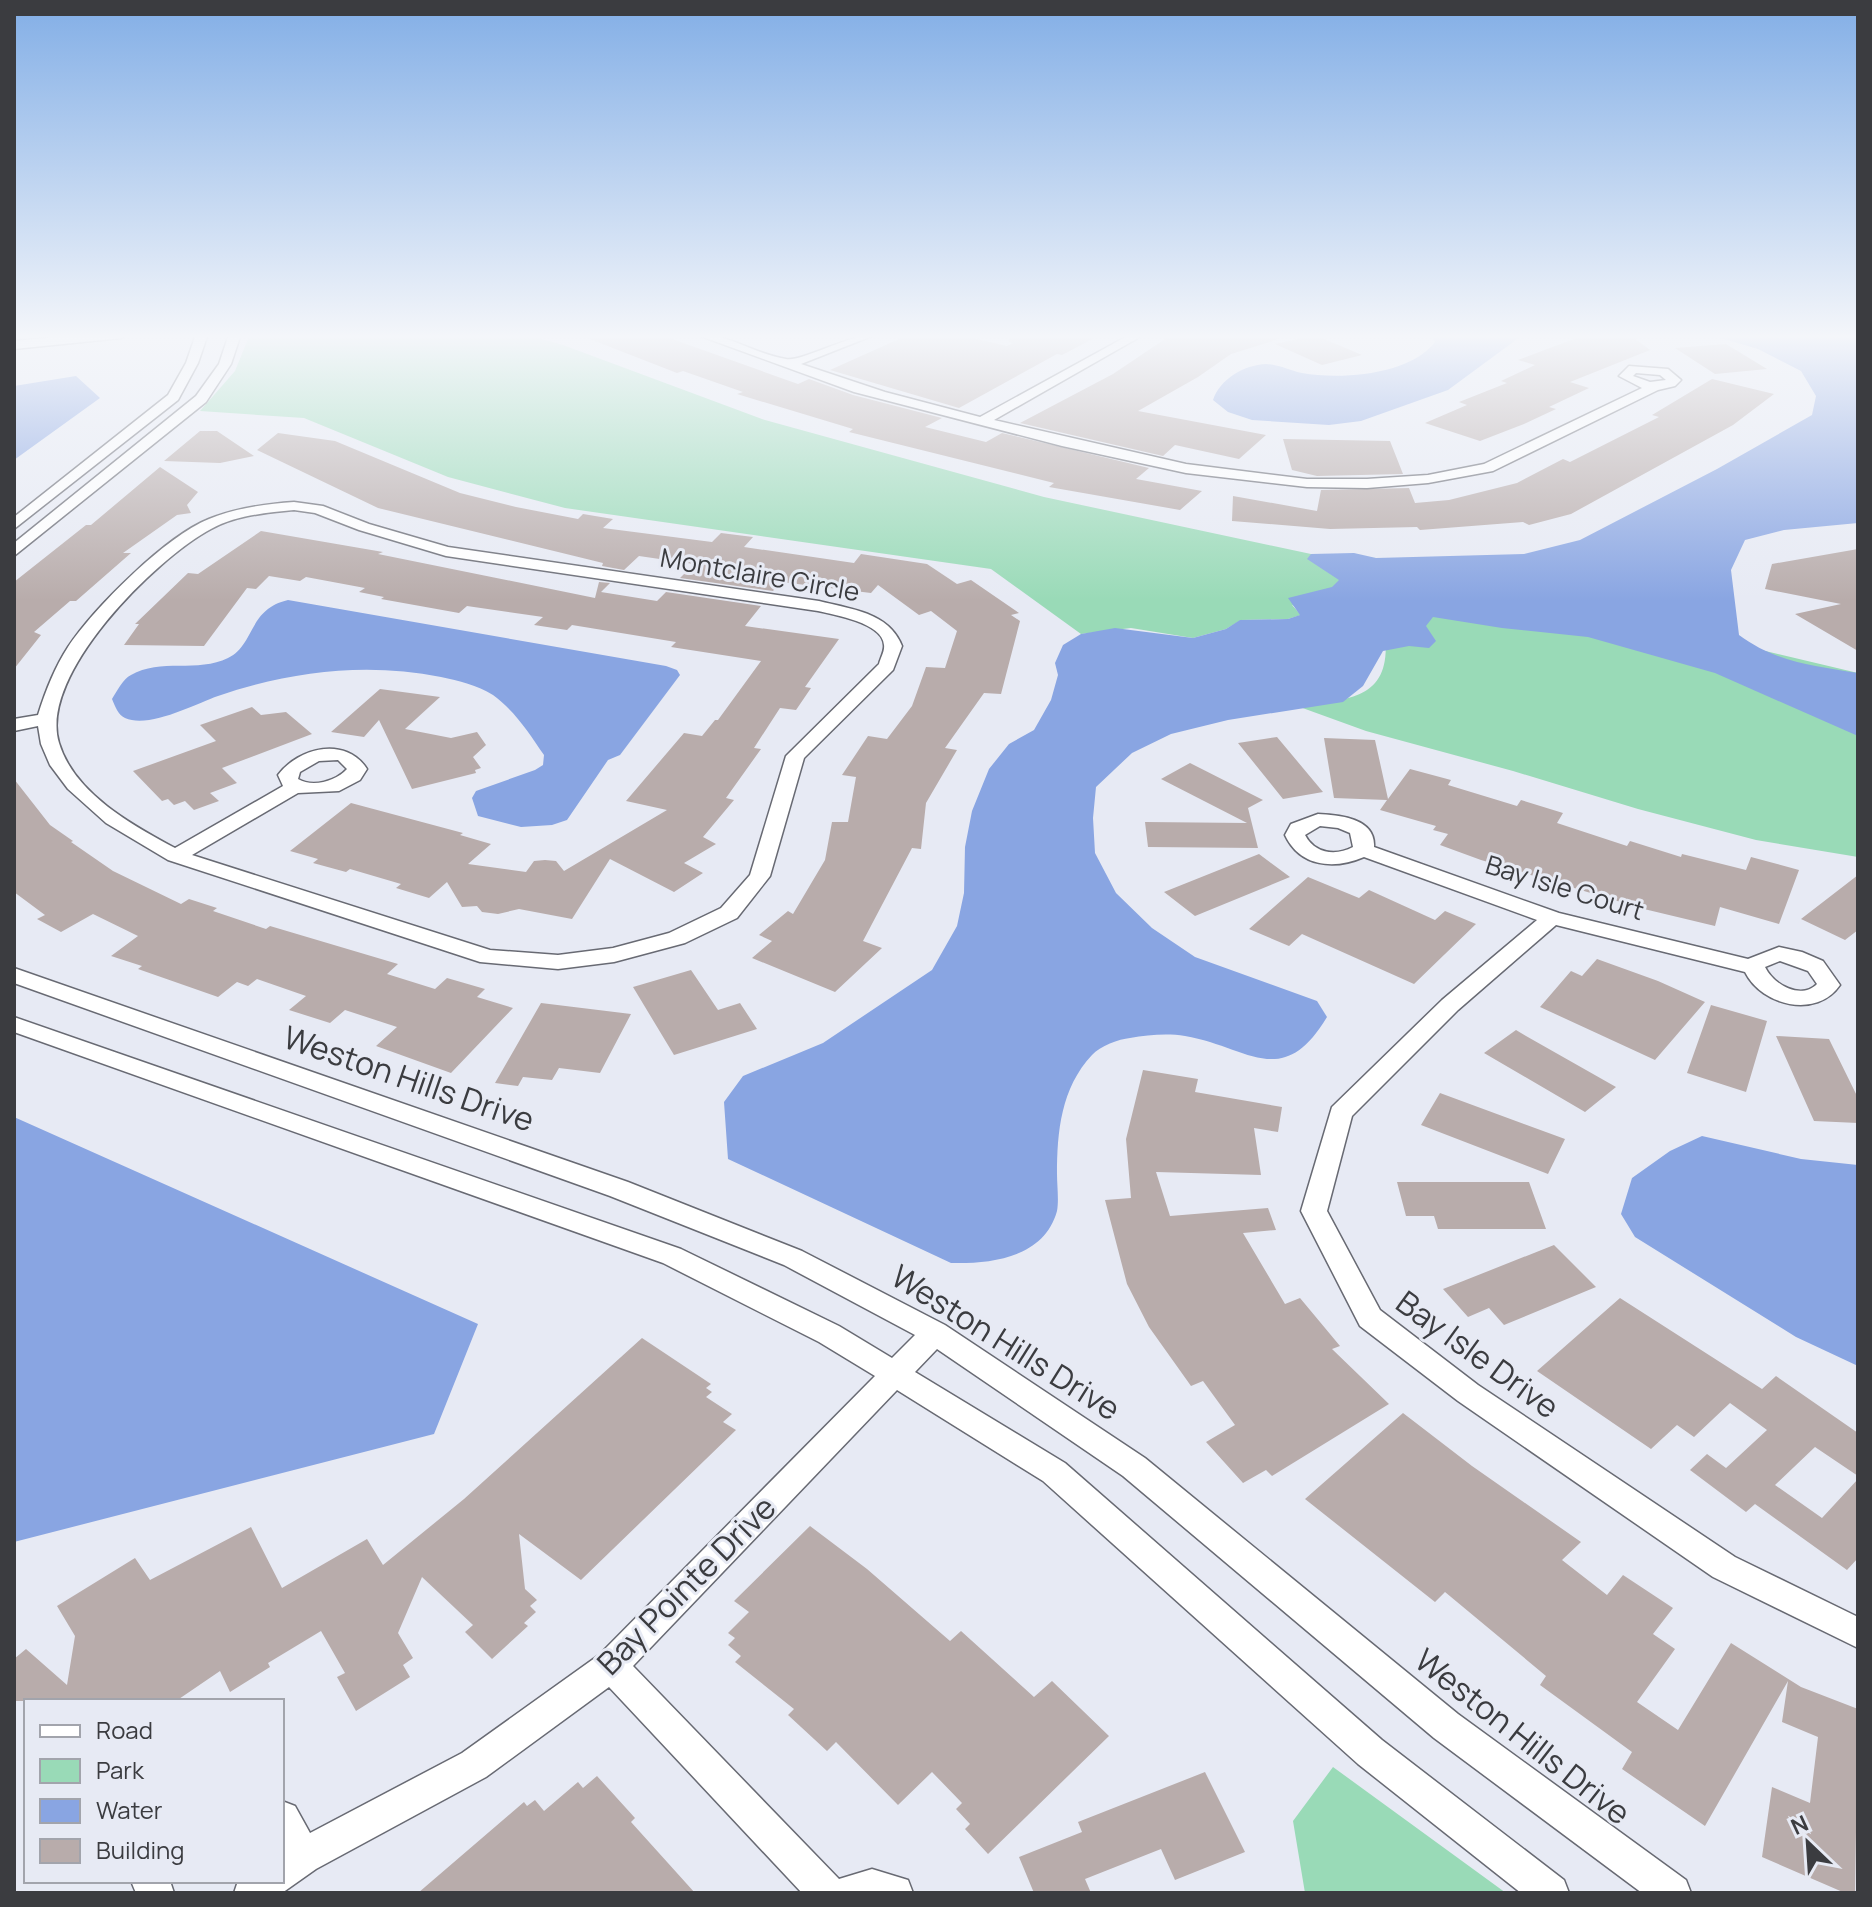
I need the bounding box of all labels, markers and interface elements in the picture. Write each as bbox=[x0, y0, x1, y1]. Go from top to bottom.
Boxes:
street label: Montclaire Circle bbox=[658, 539, 862, 609]
street label: Bay Isle Court bbox=[1481, 846, 1649, 928]
street label: Weston Hills Drive bbox=[278, 1014, 540, 1142]
street label: Weston Hills Drive bbox=[883, 1254, 1129, 1430]
street label: Bay Isle Drive bbox=[1388, 1280, 1568, 1428]
street label: Bay Pointe Drive bbox=[587, 1486, 785, 1684]
street label: Weston Hills Drive bbox=[1406, 1638, 1640, 1834]
legend bbox=[24, 1699, 284, 1883]
text: Road bbox=[96, 1713, 153, 1746]
text: Park bbox=[96, 1753, 145, 1786]
text: Water bbox=[96, 1793, 163, 1826]
north arrow bbox=[1768, 1803, 1848, 1883]
text: N bbox=[1786, 1808, 1813, 1842]
text: Building bbox=[96, 1833, 184, 1866]

